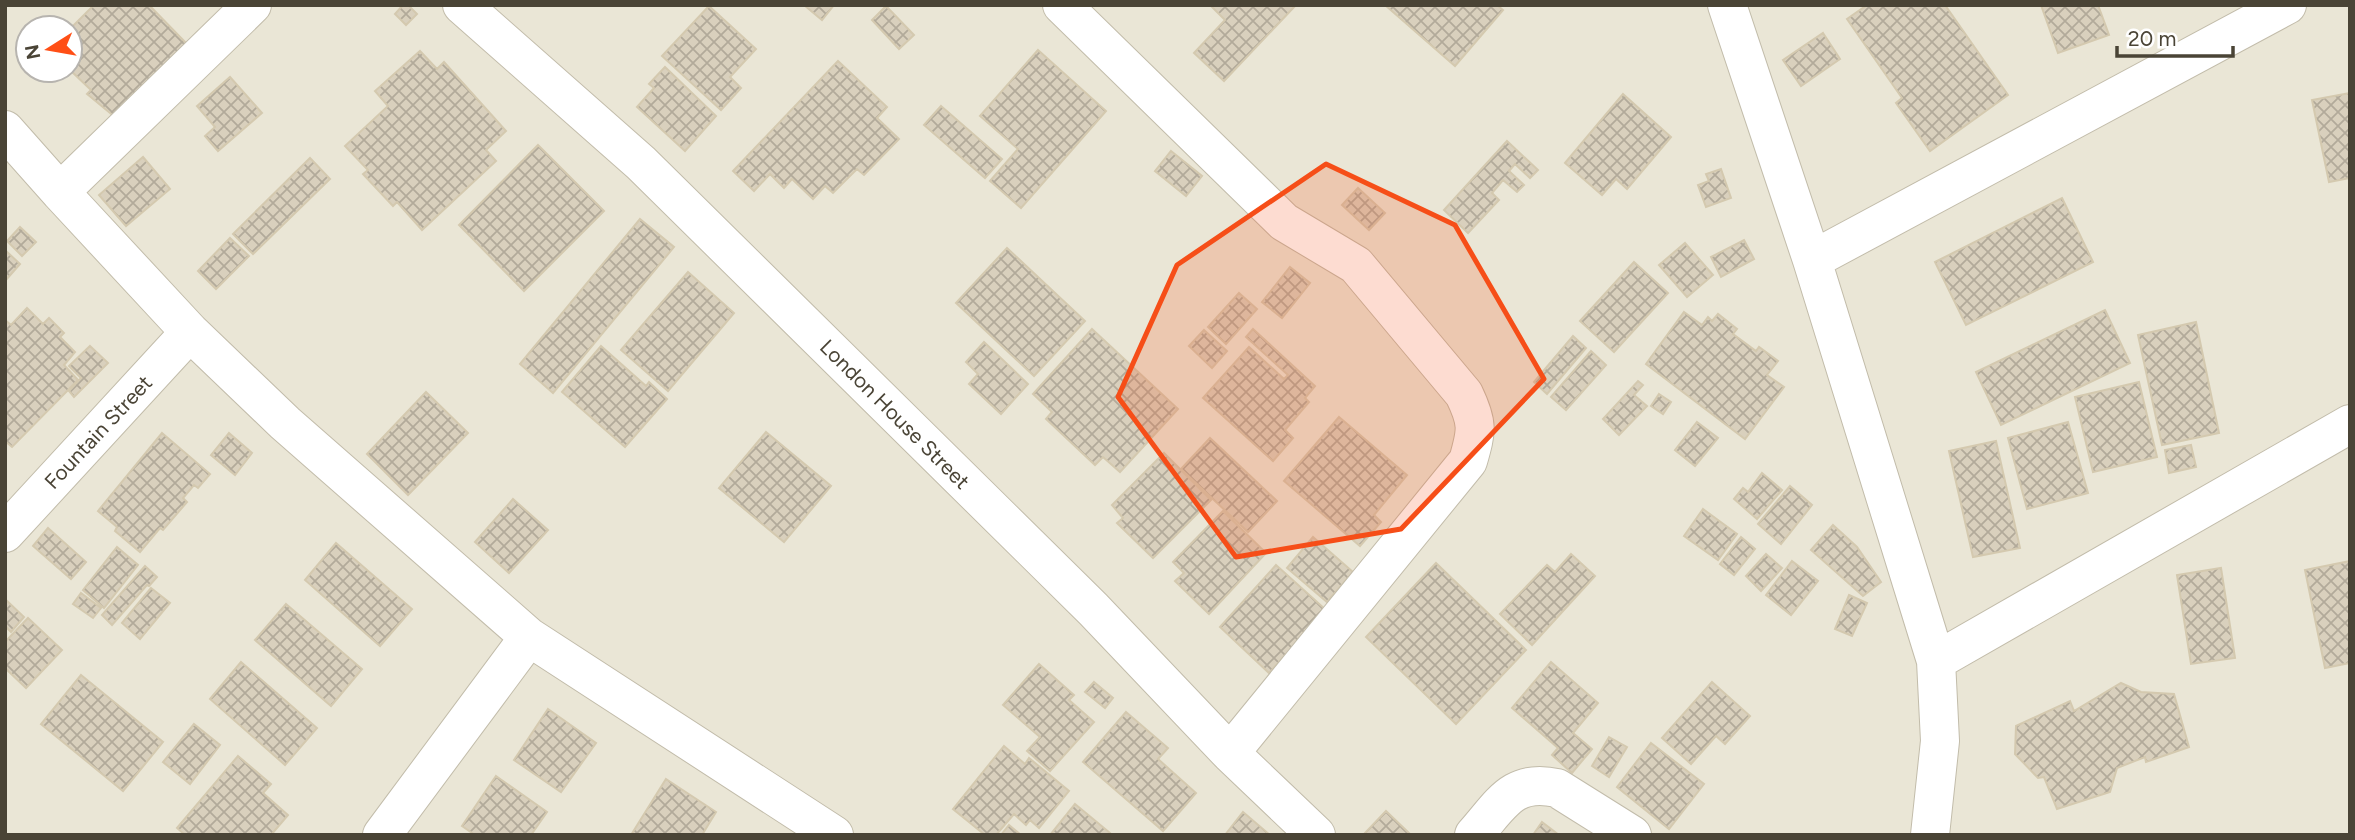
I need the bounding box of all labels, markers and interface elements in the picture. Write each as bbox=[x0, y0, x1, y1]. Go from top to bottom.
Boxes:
north arrow bbox=[14, 14, 84, 84]
scale bar bbox=[2117, 14, 2232, 58]
text: 20 m bbox=[2128, 26, 2176, 51]
text: N bbox=[20, 43, 45, 62]
street label: London House Street bbox=[815, 334, 975, 494]
street label: Fountain Street bbox=[39, 370, 157, 494]

